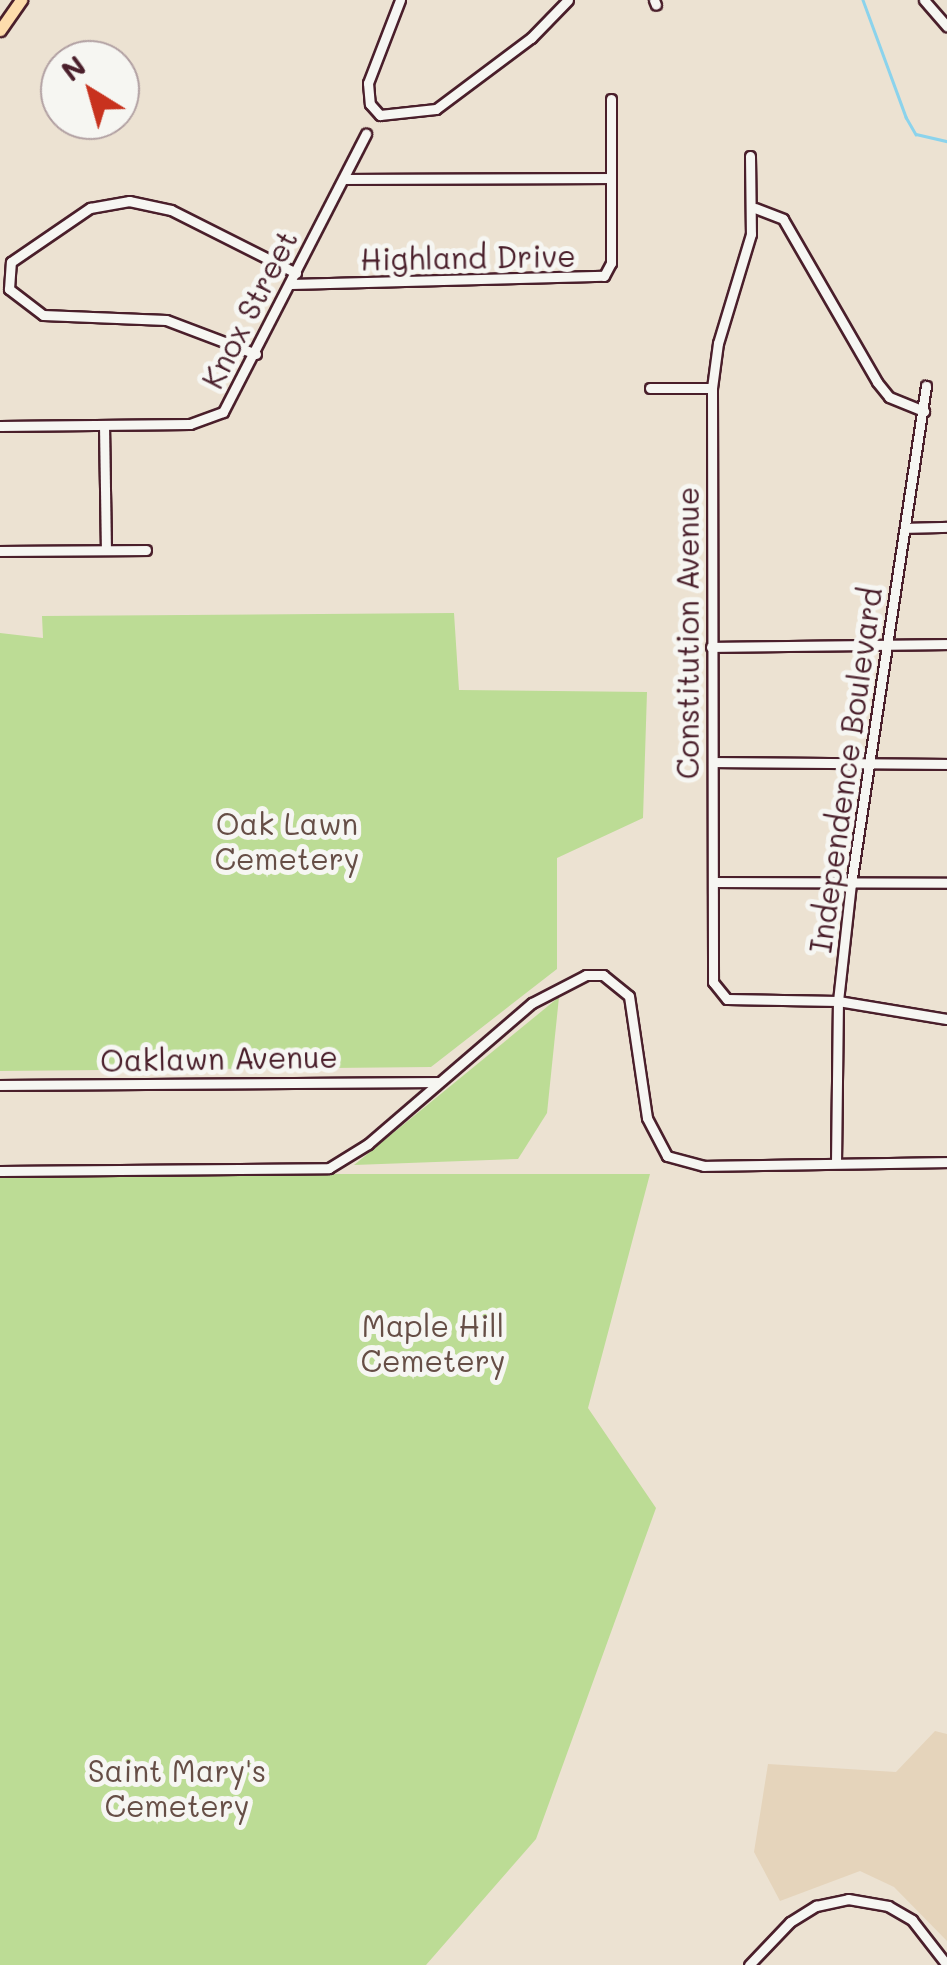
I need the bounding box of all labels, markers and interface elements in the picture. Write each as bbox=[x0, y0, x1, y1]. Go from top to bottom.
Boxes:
north arrow bbox=[40, 40, 140, 140]
text: N bbox=[54, 47, 92, 88]
street label: Knox Street bbox=[194, 224, 304, 394]
street label: Highland Drive bbox=[360, 237, 576, 277]
street label: Constitution Avenue bbox=[669, 487, 705, 779]
street label: Independence Boulevard bbox=[802, 585, 888, 955]
park label: Oak Lawn Cemetery bbox=[215, 805, 359, 876]
street label: Oaklawn Avenue bbox=[100, 1038, 338, 1078]
park label: Maple Hill Cemetery bbox=[361, 1307, 505, 1378]
park label: Saint Mary's Cemetery bbox=[88, 1752, 266, 1822]

